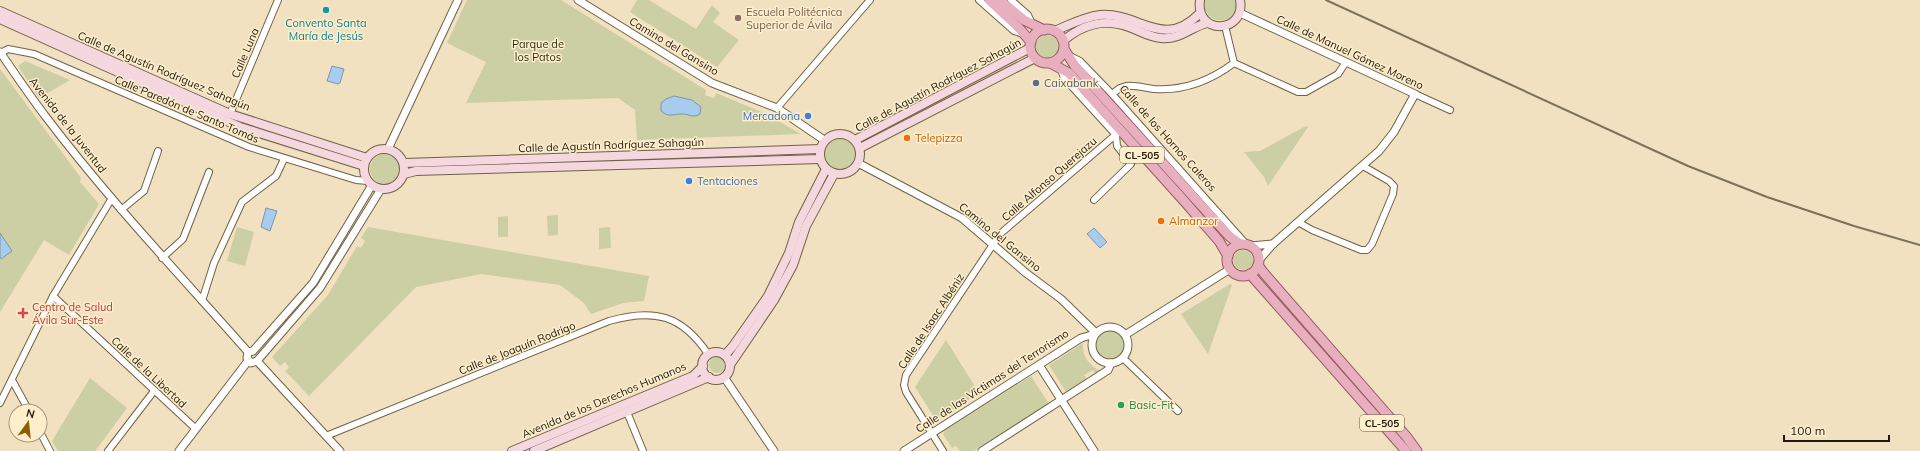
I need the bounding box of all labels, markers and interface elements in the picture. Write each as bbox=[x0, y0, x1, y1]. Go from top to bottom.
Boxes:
marker: Convento Santa María de Jesús bbox=[321, 5, 331, 15]
place label: Escuela Politécnica Superior de Ávila bbox=[746, 5, 842, 32]
street label: Calle de Manuel Gómez Moreno bbox=[1274, 12, 1426, 92]
marker: Escuela Politécnica Superior de Ávila bbox=[733, 13, 743, 23]
street label: Camino del Gansino bbox=[627, 14, 721, 78]
place label: Convento Santa María de Jesús bbox=[285, 16, 367, 43]
street label: Calle Luna bbox=[228, 26, 262, 80]
street label: Calle de Agustín Rodríguez Sahagún bbox=[76, 28, 252, 114]
street label: Calle de Agustín Rodríguez Sahagún bbox=[853, 35, 1023, 135]
park label: Parque de los Patos bbox=[512, 37, 564, 64]
street label: Calle Paredón de Santo Tomás bbox=[113, 72, 261, 146]
street label: Avenida de la Juventud bbox=[26, 75, 110, 175]
place label: Caixabank bbox=[1044, 76, 1099, 90]
marker: Caixabank bbox=[1031, 78, 1041, 88]
street label: Calle de los Hornos Caleros bbox=[1116, 82, 1220, 194]
place label: Mercadona bbox=[743, 109, 800, 123]
marker: Mercadona bbox=[803, 111, 813, 121]
place label: Telepizza bbox=[915, 131, 963, 145]
marker: Telepizza bbox=[902, 133, 912, 143]
street label: Calle Alfonso Querejazu bbox=[999, 134, 1099, 224]
street label: Calle de Agustín Rodríguez Sahagún bbox=[518, 135, 704, 155]
road number: CL-505 bbox=[1120, 147, 1164, 163]
place label: Tentaciones bbox=[697, 174, 758, 188]
marker: Tentaciones bbox=[684, 176, 694, 186]
street label: Camino del Gansino bbox=[956, 200, 1044, 274]
place label: Almanzor bbox=[1169, 214, 1218, 228]
marker: Almanzor bbox=[1156, 216, 1166, 226]
street label: Calle de Isaac Albéniz bbox=[895, 270, 967, 372]
place label: Centro de Salud Ávila Sur-Este bbox=[32, 300, 113, 327]
marker: Centro de Salud Ávila Sur-Este bbox=[17, 307, 29, 319]
street label: Calle de Joaquín Rodrigo bbox=[457, 318, 577, 378]
street label: Calle de las Víctimas del Terrorismo bbox=[913, 326, 1071, 436]
street label: Calle de la Libertad bbox=[108, 333, 190, 411]
street label: Avenida de los Derechos Humanos bbox=[520, 359, 688, 441]
place label: Basic-Fit bbox=[1129, 398, 1174, 412]
marker: Basic-Fit bbox=[1116, 400, 1126, 410]
north arrow bbox=[8, 403, 48, 443]
text: N bbox=[25, 406, 36, 421]
road number: CL-505 bbox=[1360, 415, 1404, 431]
scale bar bbox=[1784, 417, 1889, 443]
text: 100 m bbox=[1790, 423, 1825, 438]

